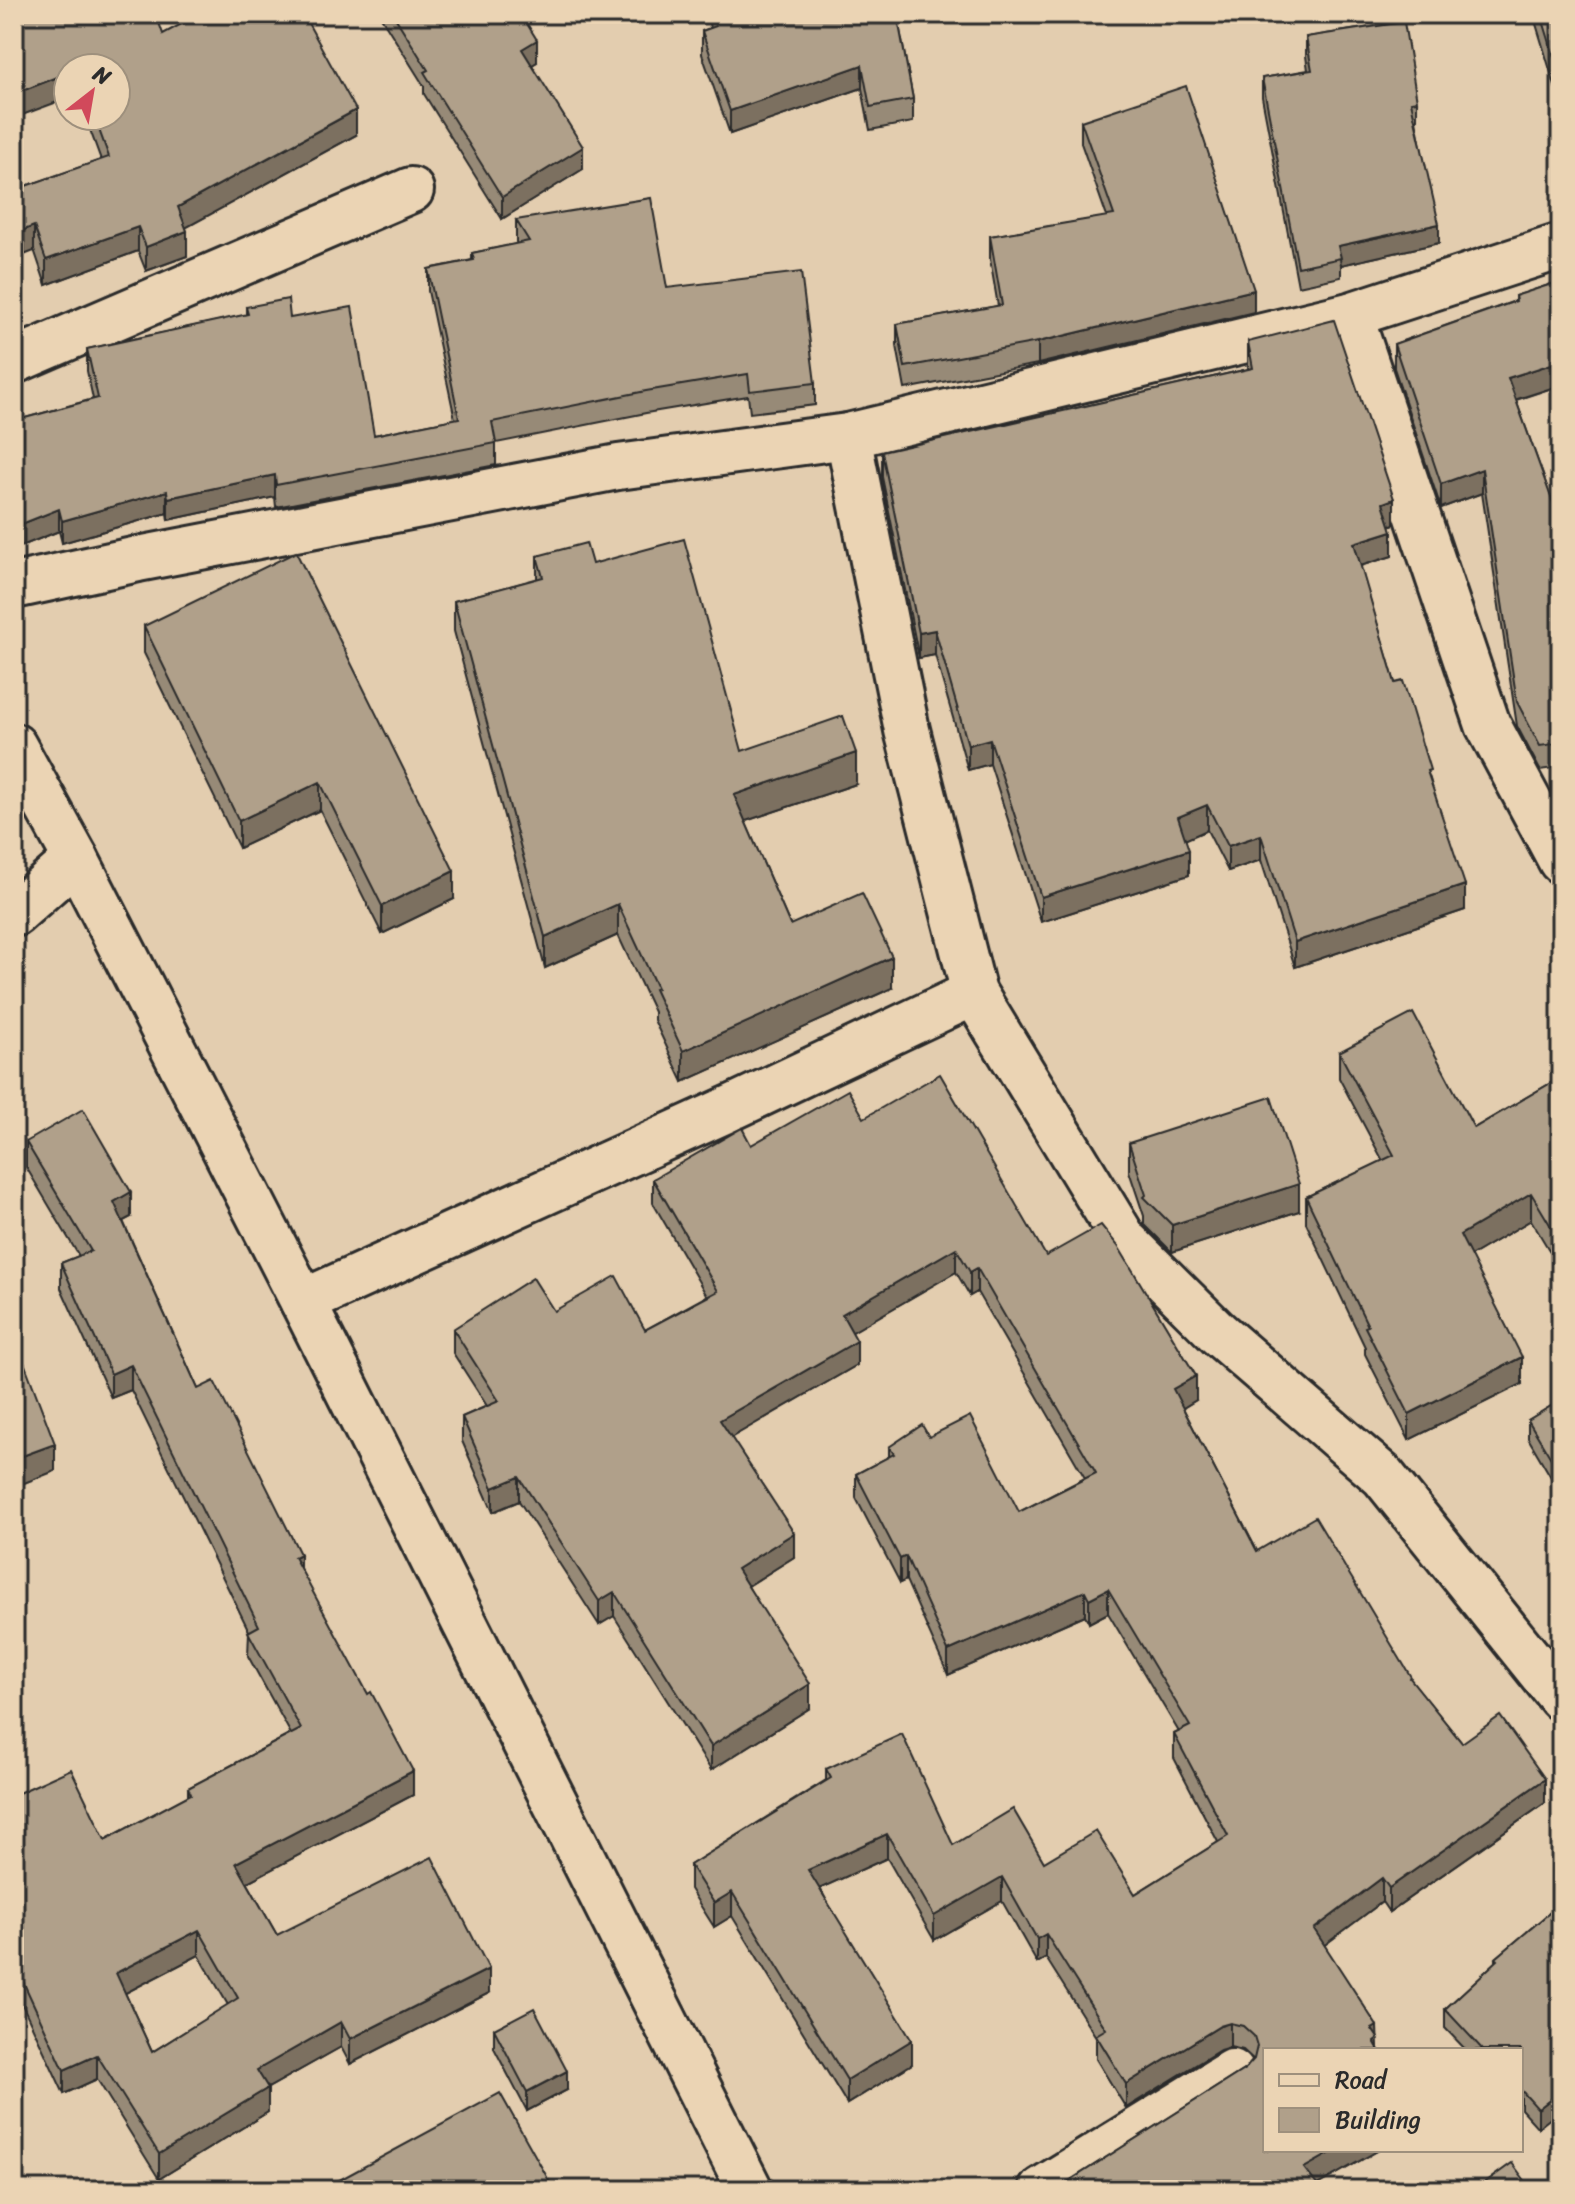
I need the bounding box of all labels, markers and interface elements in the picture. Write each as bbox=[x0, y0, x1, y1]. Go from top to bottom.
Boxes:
north arrow bbox=[52, 52, 132, 132]
text: N bbox=[85, 54, 119, 96]
legend bbox=[1263, 2048, 1523, 2152]
text: Road bbox=[1335, 2059, 1389, 2101]
text: Building bbox=[1335, 2099, 1421, 2141]

